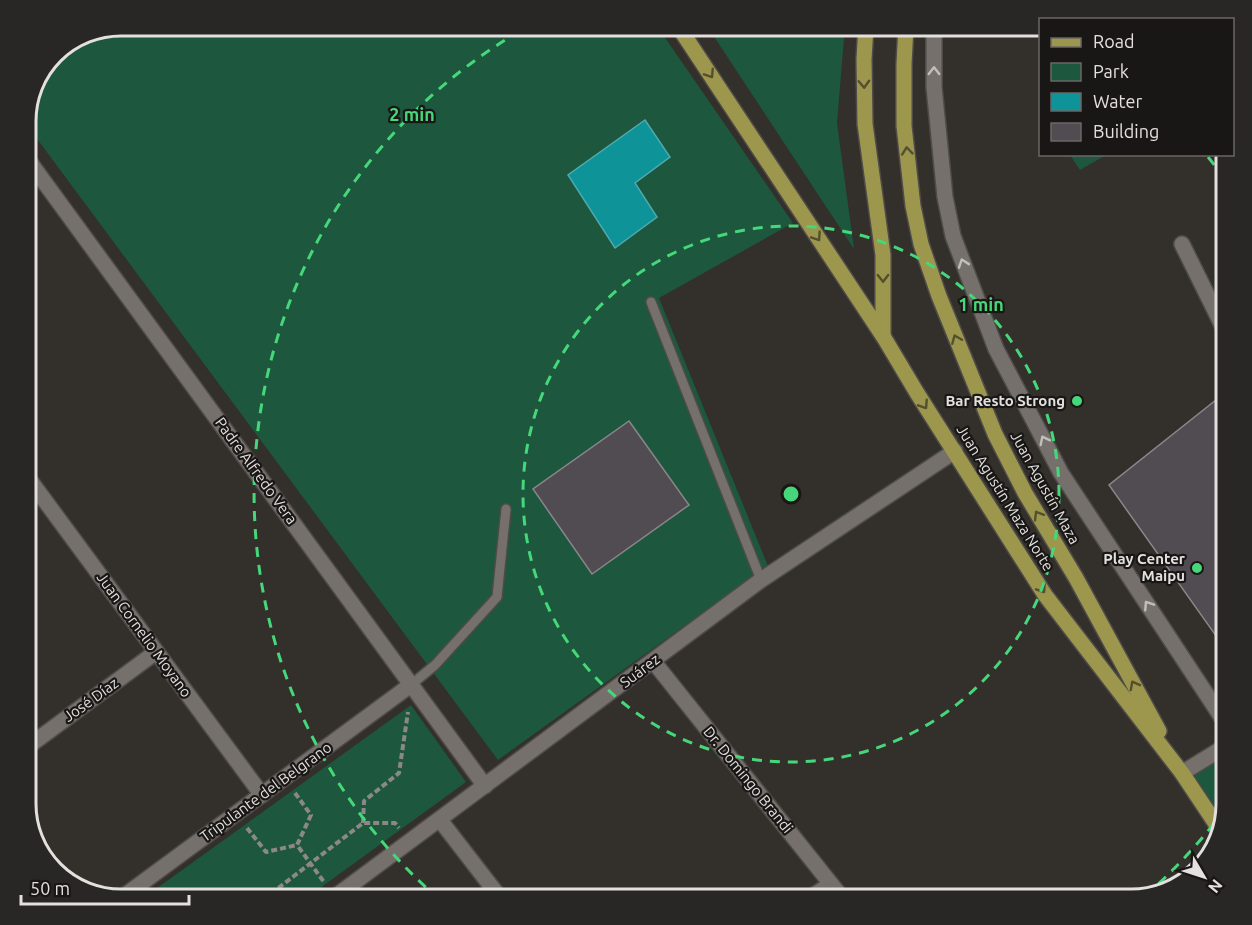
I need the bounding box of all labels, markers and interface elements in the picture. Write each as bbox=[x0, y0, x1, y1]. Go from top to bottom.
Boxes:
legend bbox=[1039, 18, 1234, 156]
text: Road bbox=[1093, 31, 1135, 51]
text: Park bbox=[1093, 61, 1129, 81]
one-way arrow bbox=[928, 67, 940, 76]
one-way arrow bbox=[703, 68, 714, 79]
one-way arrow bbox=[858, 79, 871, 88]
text: Water bbox=[1093, 91, 1143, 111]
text: 2 min bbox=[389, 104, 435, 124]
text: Building bbox=[1093, 121, 1159, 141]
one-way arrow bbox=[901, 147, 914, 156]
one-way arrow bbox=[810, 231, 821, 242]
one-way arrow bbox=[958, 258, 971, 269]
one-way arrow bbox=[877, 273, 889, 282]
text: 1 min bbox=[958, 294, 1004, 314]
one-way arrow bbox=[951, 334, 963, 345]
place label: Bar Resto Strong bbox=[945, 392, 1065, 409]
marker: Bar Resto Strong bbox=[1070, 394, 1084, 408]
one-way arrow bbox=[917, 398, 928, 409]
street label: Padre Alfredo Vera bbox=[212, 414, 301, 527]
street label: Juan Agustín Maza Norte bbox=[954, 422, 1057, 574]
street label: Juan Agustín Maza bbox=[1007, 429, 1083, 547]
one-way arrow bbox=[1040, 436, 1051, 447]
centre of rings bbox=[781, 484, 801, 504]
one-way arrow bbox=[1034, 511, 1046, 521]
place label: Play Center Maipu bbox=[1103, 550, 1186, 584]
marker: Play Center Maipu bbox=[1190, 561, 1204, 575]
street label: Juan Cornelio Moyano bbox=[93, 569, 195, 700]
one-way arrow bbox=[1035, 582, 1046, 593]
one-way arrow bbox=[1144, 601, 1155, 612]
street label: Suárez bbox=[617, 650, 663, 691]
street label: José Díaz bbox=[60, 674, 121, 725]
one-way arrow bbox=[1130, 681, 1141, 691]
street label: Dr. Domingo Brandi bbox=[700, 723, 797, 836]
street label: Tripulante del Belgrano bbox=[197, 738, 335, 845]
north arrow bbox=[1174, 847, 1234, 907]
scale bar bbox=[21, 868, 189, 906]
text: N bbox=[1205, 876, 1226, 897]
text: 50 m bbox=[30, 878, 70, 898]

